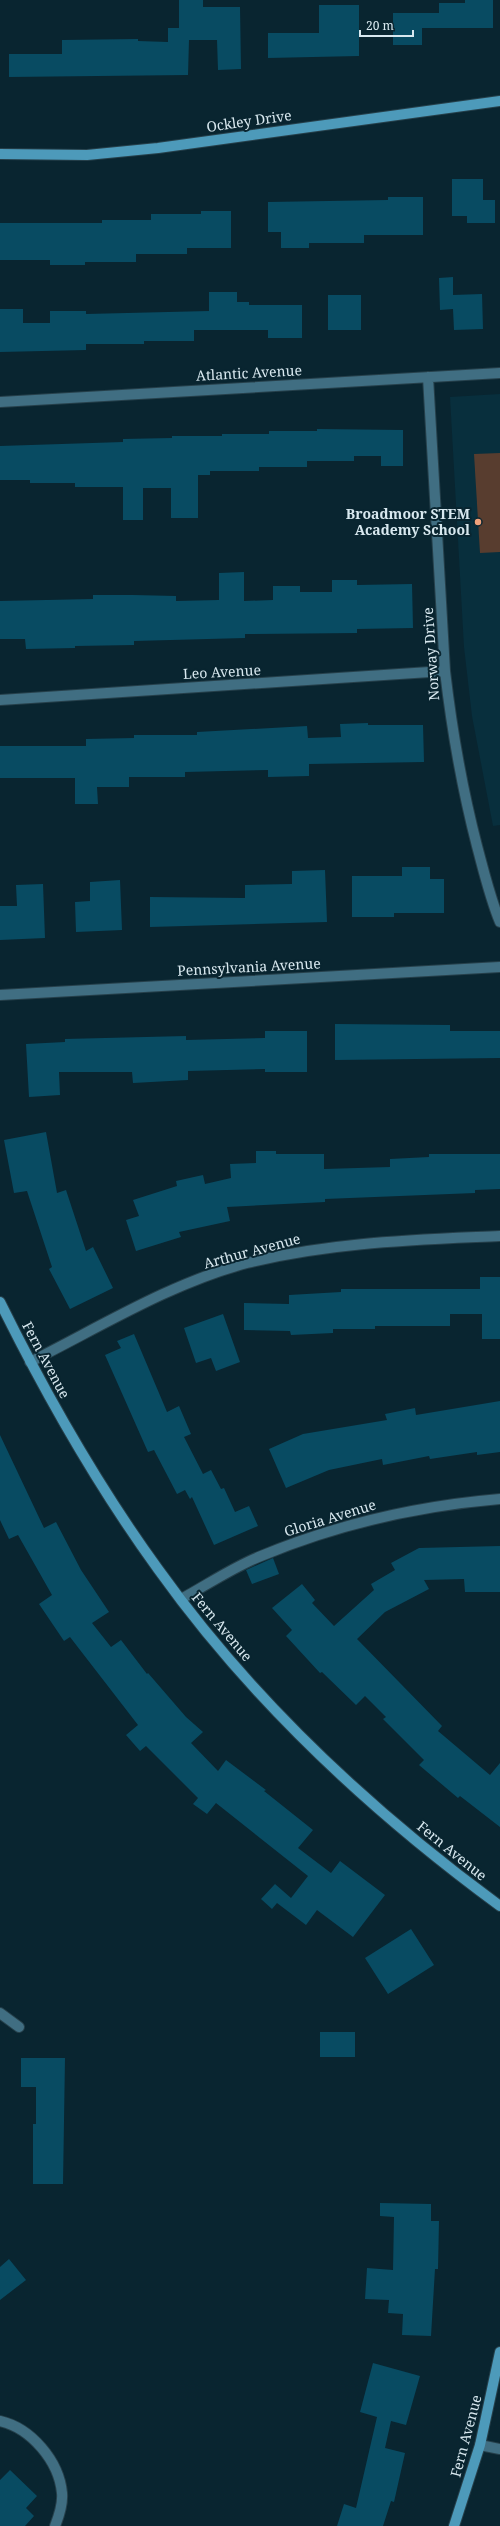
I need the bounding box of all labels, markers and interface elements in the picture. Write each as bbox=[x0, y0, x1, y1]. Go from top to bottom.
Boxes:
scale bar bbox=[360, 12, 413, 38]
text: 20 m bbox=[366, 17, 394, 34]
street label: Ockley Drive bbox=[205, 105, 293, 136]
street label: Atlantic Avenue bbox=[196, 360, 302, 385]
place label: Broadmoor STEM Academy School bbox=[346, 504, 470, 539]
marker: Broadmoor STEM Academy School bbox=[473, 517, 483, 527]
street label: Norway Drive bbox=[418, 607, 443, 701]
street label: Leo Avenue bbox=[183, 660, 261, 683]
street label: Pennsylvania Avenue bbox=[177, 953, 321, 980]
street label: Arthur Avenue bbox=[201, 1228, 302, 1273]
street label: Fern Avenue bbox=[18, 1318, 75, 1402]
street label: Gloria Avenue bbox=[282, 1495, 378, 1541]
street label: Fern Avenue bbox=[188, 1588, 257, 1665]
street label: Fern Avenue bbox=[414, 1817, 491, 1885]
street label: Fern Avenue bbox=[445, 2393, 486, 2479]

